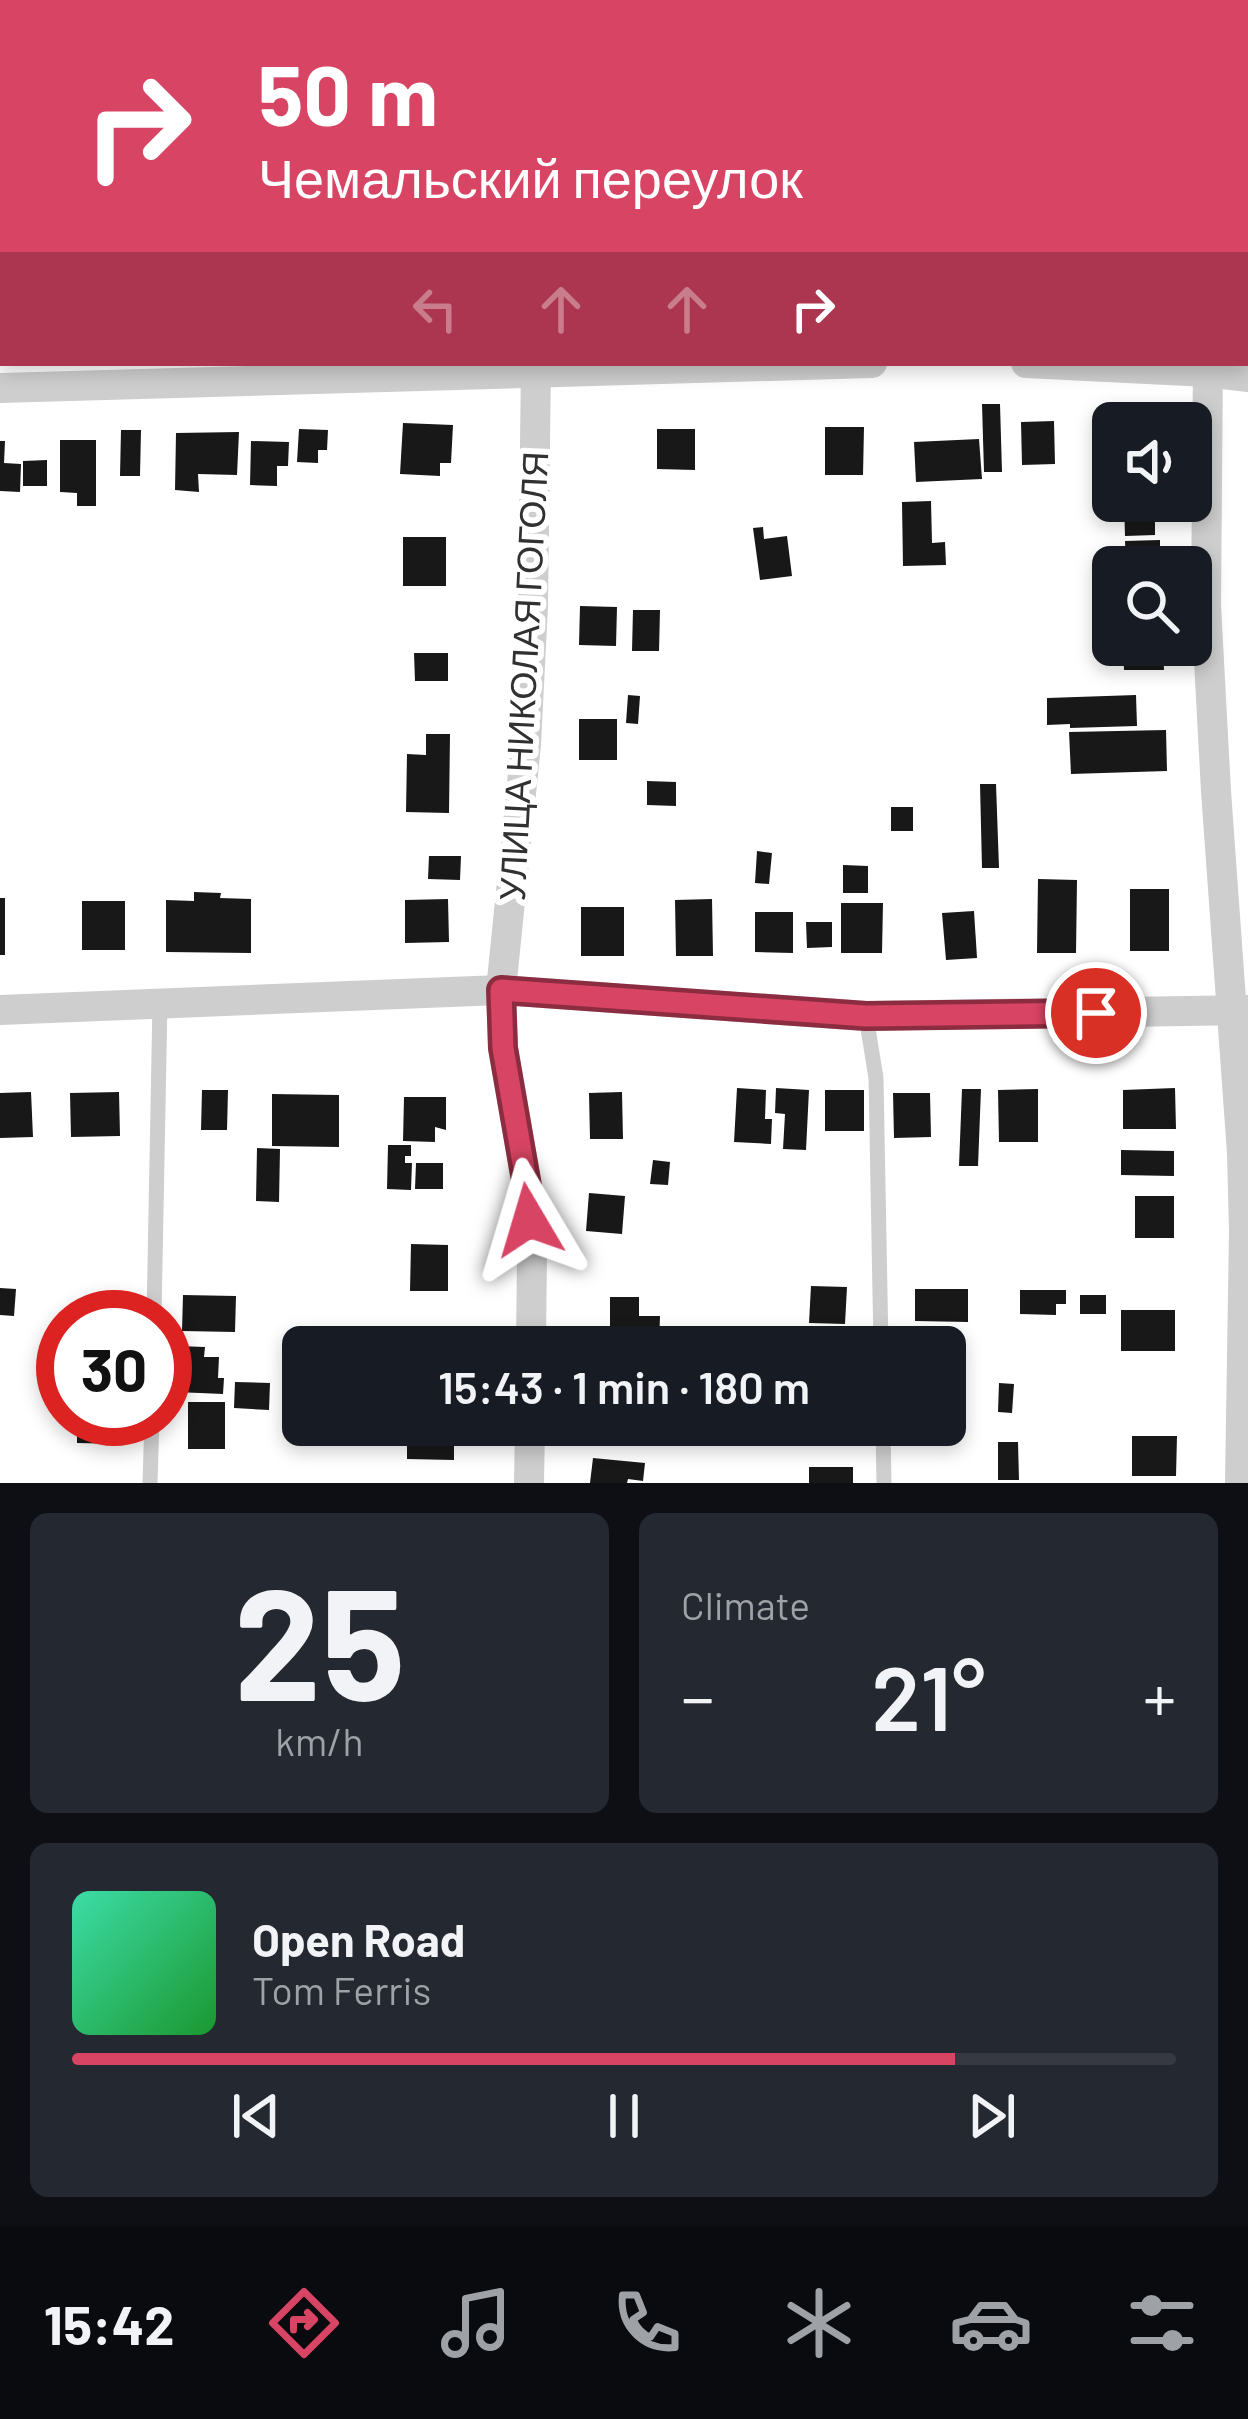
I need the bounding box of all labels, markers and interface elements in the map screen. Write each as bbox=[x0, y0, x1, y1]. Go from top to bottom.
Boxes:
text: 50 m bbox=[258, 42, 438, 143]
icon: right bbox=[60, 48, 216, 204]
text: Чемальский переулок bbox=[258, 144, 803, 209]
icon: left bbox=[402, 276, 468, 342]
icon: ahead bbox=[528, 276, 594, 342]
icon: ahead bbox=[654, 276, 720, 342]
icon: right bbox=[780, 276, 846, 342]
map controls bbox=[1092, 402, 1212, 666]
button: sound bbox=[1092, 402, 1212, 522]
street label: УЛИЦА НИКОЛАЯ ГОГОЛЯ bbox=[489, 450, 556, 902]
button: search bbox=[1092, 546, 1212, 666]
pin bbox=[1045, 962, 1147, 1064]
icon: arrive bbox=[1063, 980, 1129, 1046]
position arrow bbox=[466, 1157, 592, 1283]
speed limit sign: 30 bbox=[36, 1290, 192, 1446]
text: 15:43 · 1 min · 180 m bbox=[438, 1359, 810, 1413]
text: 25 bbox=[234, 1545, 405, 1732]
text: Climate bbox=[681, 1581, 810, 1628]
text: 21° bbox=[871, 1641, 986, 1749]
text: − bbox=[681, 1656, 714, 1735]
text: + bbox=[1143, 1656, 1176, 1735]
text: km/h bbox=[275, 1717, 364, 1764]
text: Open Road bbox=[252, 1912, 465, 1966]
text: Tom Ferris bbox=[252, 1966, 431, 2013]
icon: previous bbox=[223, 2083, 289, 2149]
icon: pause bbox=[591, 2083, 657, 2149]
icon: next bbox=[959, 2083, 1025, 2149]
icon: directions bbox=[262, 2281, 346, 2365]
icon: music bbox=[434, 2281, 518, 2365]
icon: phone bbox=[605, 2281, 689, 2365]
icon: climate bbox=[777, 2281, 861, 2365]
icon: car bbox=[949, 2281, 1033, 2365]
icon: filters bbox=[1120, 2281, 1204, 2365]
text: 15:42 bbox=[44, 2291, 175, 2356]

